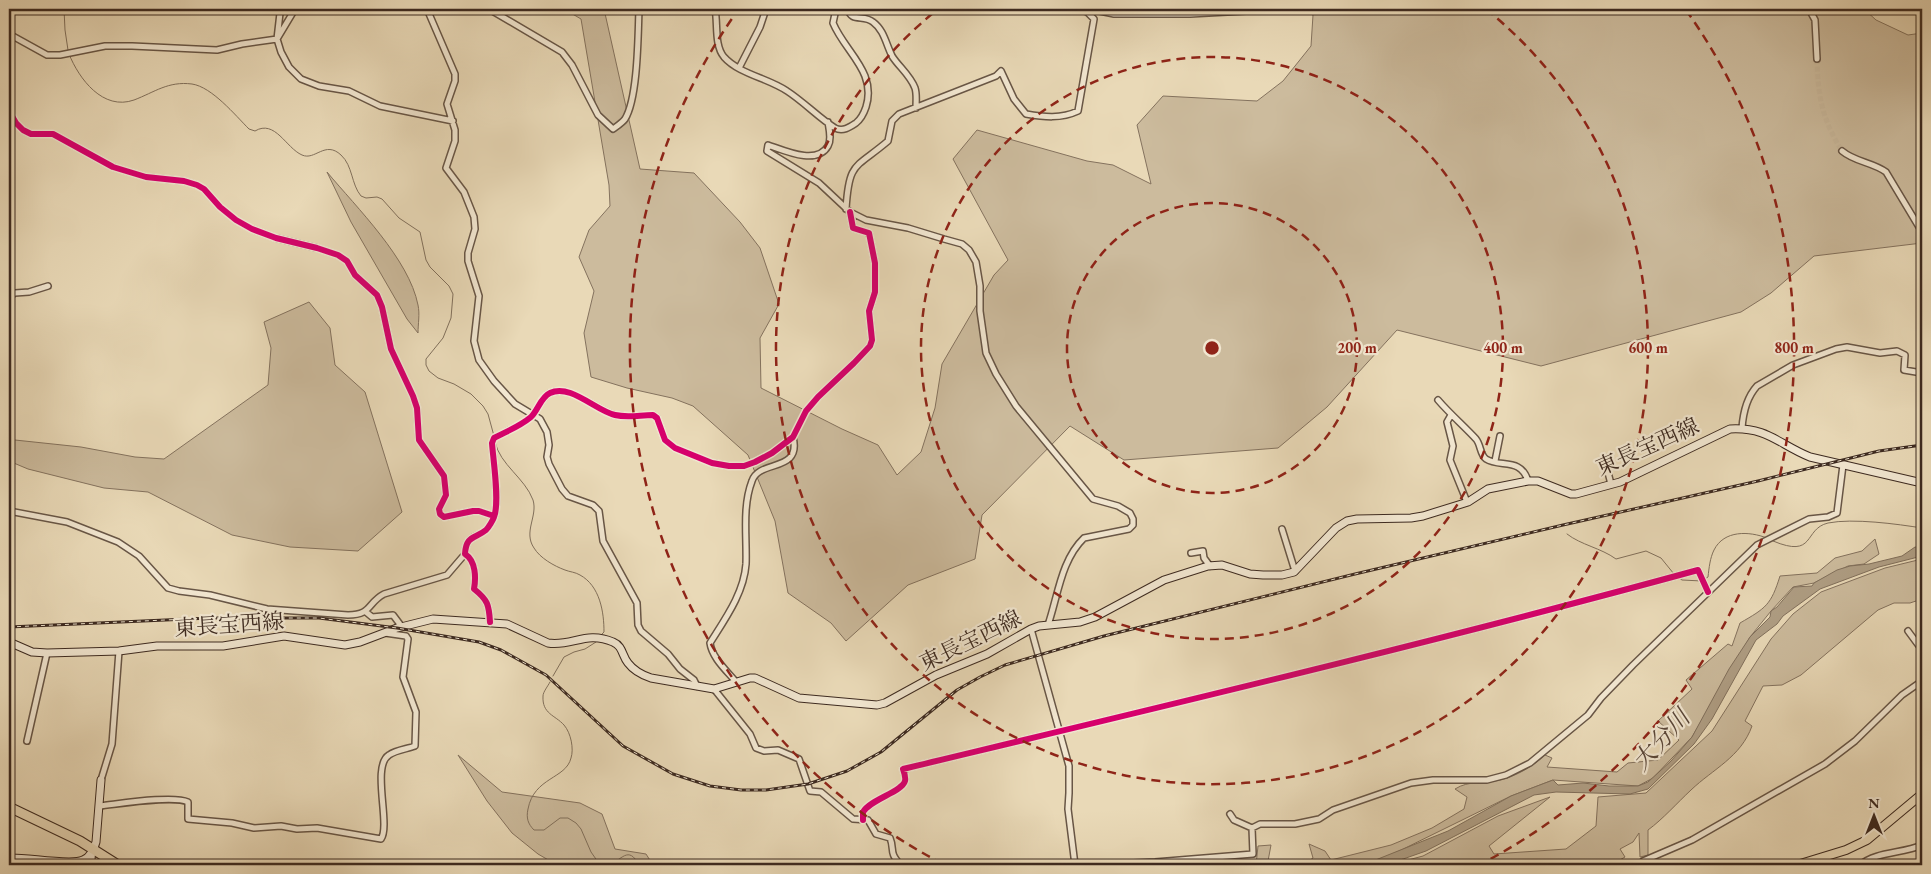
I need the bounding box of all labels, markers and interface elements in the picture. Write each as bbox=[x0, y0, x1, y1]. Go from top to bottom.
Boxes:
text: 200 m bbox=[1337, 338, 1377, 357]
text: 400 m bbox=[1483, 338, 1523, 357]
text: 600 m bbox=[1628, 338, 1668, 357]
text: 800 m bbox=[1774, 338, 1814, 357]
centre of rings bbox=[1203, 339, 1221, 357]
street label: 東長宝西線 bbox=[1591, 411, 1703, 482]
street label: 東長宝西線 bbox=[914, 603, 1026, 678]
street label: 東長宝西線 bbox=[173, 606, 285, 643]
water label: 大分川 bbox=[1625, 700, 1698, 777]
north arrow bbox=[1848, 792, 1898, 842]
text: N bbox=[1868, 794, 1880, 812]

